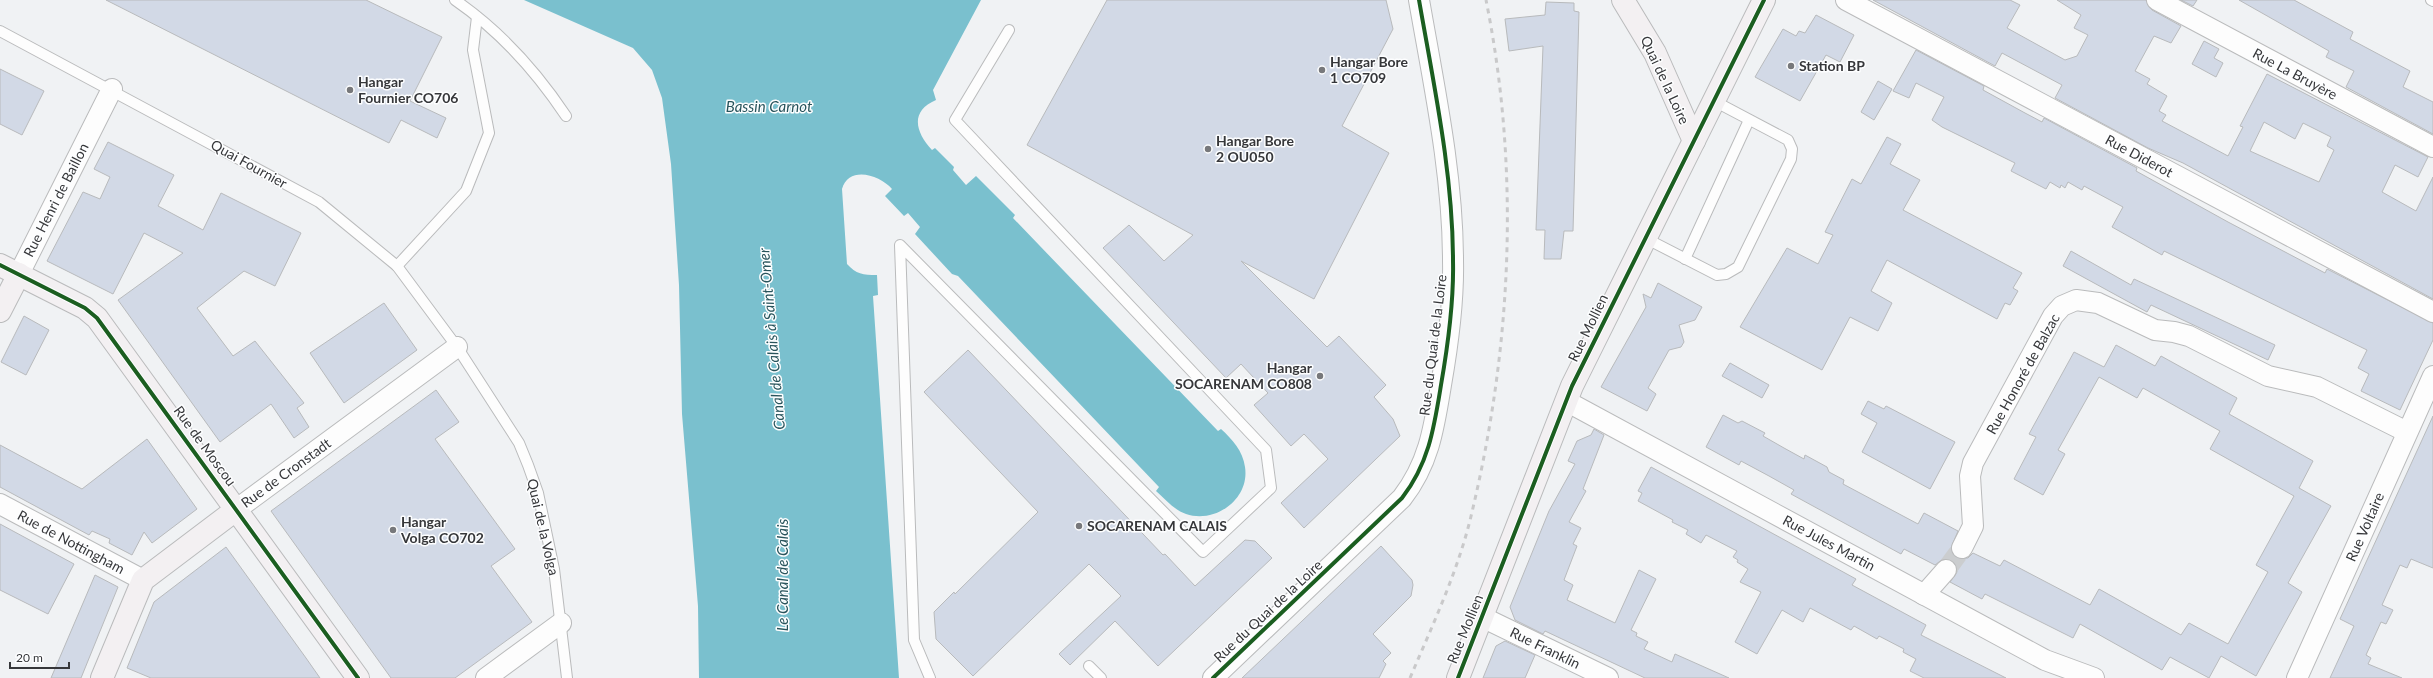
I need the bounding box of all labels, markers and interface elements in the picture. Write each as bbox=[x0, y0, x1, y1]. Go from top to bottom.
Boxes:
street label: Quai de la Loire bbox=[1638, 33, 1693, 127]
street label: Rue La Bruyère bbox=[2250, 44, 2340, 103]
place label: Hangar Bore 1 CO709 bbox=[1330, 53, 1409, 86]
place label: Station BP bbox=[1799, 57, 1865, 74]
marker: Station BP bbox=[1786, 61, 1796, 71]
marker: Hangar Bore 1 CO709 bbox=[1317, 65, 1327, 75]
place label: Hangar Fournier CO706 bbox=[358, 73, 458, 106]
marker: Hangar Fournier CO706 bbox=[345, 85, 355, 95]
water label: Bassin Carnot bbox=[726, 97, 813, 115]
street label: Rue Diderot bbox=[2103, 131, 2176, 180]
place label: Hangar Bore 2 OU050 bbox=[1216, 132, 1295, 165]
street label: Quai Fournier bbox=[208, 136, 290, 192]
street label: Rue Henri de Baillon bbox=[20, 140, 92, 260]
marker: Hangar Bore 2 OU050 bbox=[1203, 144, 1213, 154]
water label: Canal de Calais à Saint-Omer bbox=[754, 247, 788, 431]
street label: Rue du Quai de la Loire bbox=[1415, 273, 1450, 417]
street label: Rue Mollien bbox=[1564, 291, 1611, 364]
street label: Rue Honoré de Balzac bbox=[1982, 310, 2063, 437]
place label: Hangar SOCARENAM CO808 bbox=[1175, 359, 1313, 392]
marker: Hangar SOCARENAM CO808 bbox=[1315, 371, 1325, 381]
street label: Rue de Moscou bbox=[171, 402, 240, 489]
street label: Rue de Cronstadt bbox=[237, 434, 334, 511]
street label: Quai de la Volga bbox=[524, 477, 563, 577]
street label: Rue Voltaire bbox=[2342, 490, 2387, 564]
street label: Rue de Nottingham bbox=[15, 506, 128, 577]
street label: Rue Jules Martin bbox=[1780, 511, 1878, 574]
place label: Hangar Volga CO702 bbox=[400, 513, 484, 546]
place label: SOCARENAM CALAIS bbox=[1087, 517, 1227, 534]
water label: Le Canal de Calais bbox=[773, 519, 791, 631]
marker: SOCARENAM CALAIS bbox=[1074, 521, 1084, 531]
marker: Hangar Volga CO702 bbox=[388, 525, 398, 535]
street label: Rue du Quai de la Loire bbox=[1210, 556, 1325, 665]
street label: Rue Mollien bbox=[1443, 592, 1486, 666]
street label: Rue Franklin bbox=[1507, 623, 1583, 672]
scale bar bbox=[10, 644, 69, 670]
text: 20 m bbox=[16, 650, 43, 665]

